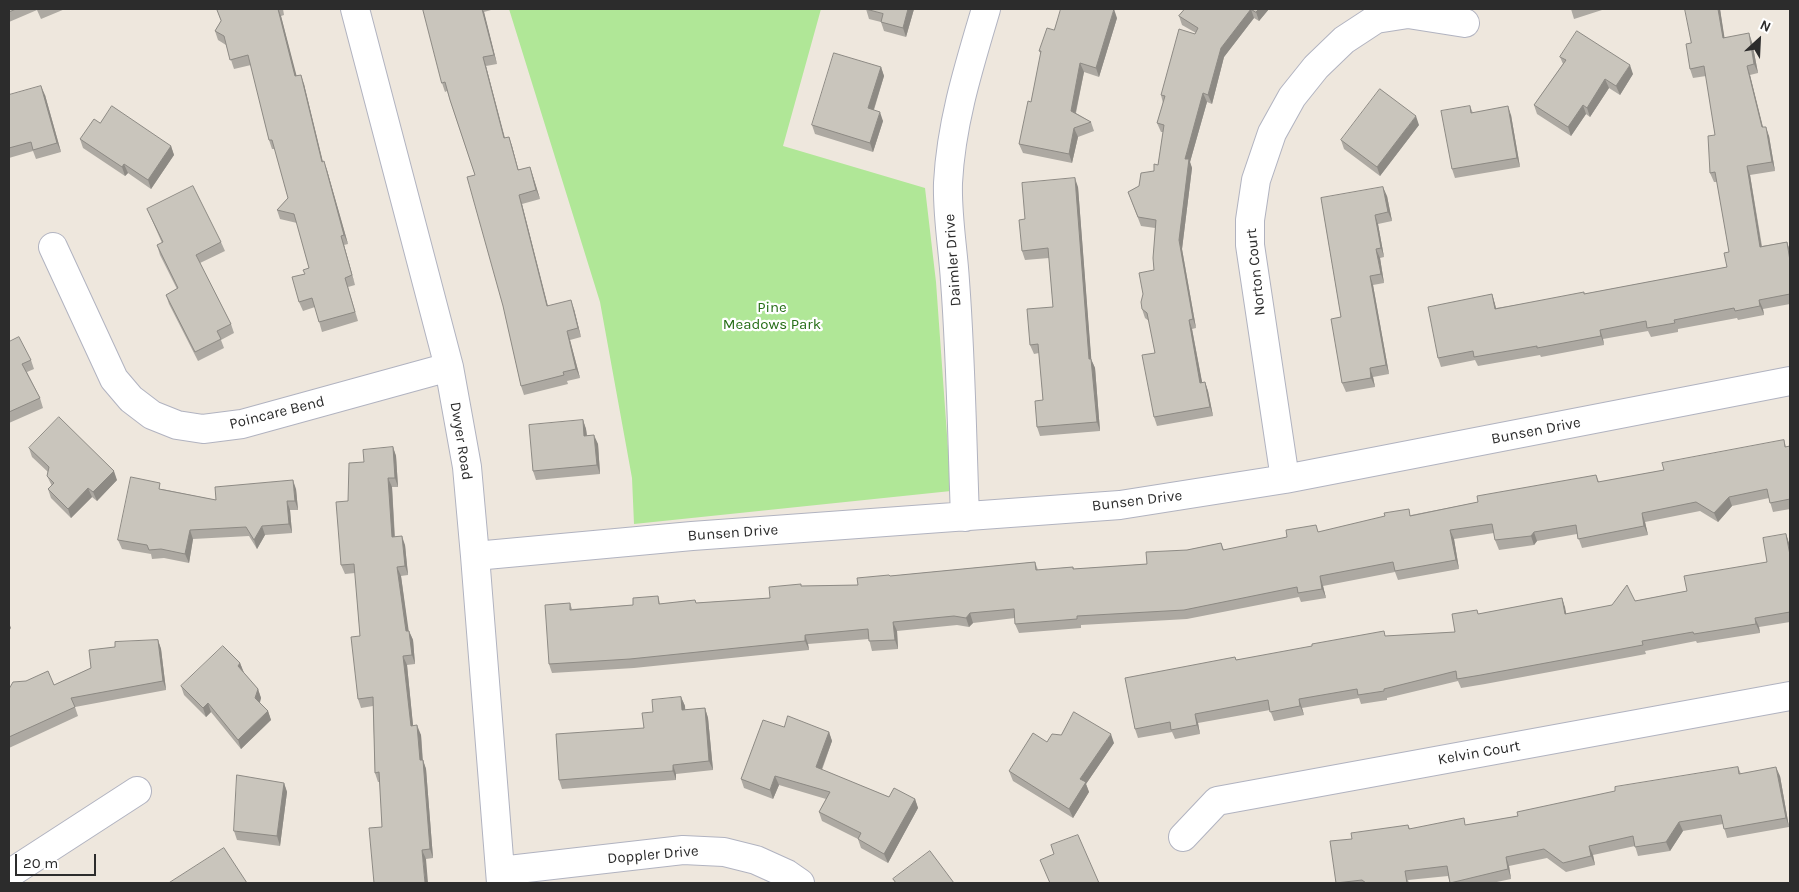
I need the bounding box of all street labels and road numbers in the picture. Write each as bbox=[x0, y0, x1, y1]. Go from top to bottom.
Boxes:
street label: Daimler Drive bbox=[941, 213, 965, 307]
street label: Norton Court bbox=[1242, 227, 1270, 317]
street label: Poincare Bend bbox=[227, 392, 327, 434]
street label: Dwyer Road bbox=[446, 401, 476, 481]
street label: Bunsen Drive bbox=[1490, 414, 1582, 448]
street label: Bunsen Drive bbox=[1091, 487, 1183, 515]
street label: Bunsen Drive bbox=[687, 521, 779, 545]
street label: Kelvin Court bbox=[1436, 737, 1522, 769]
street label: Doppler Drive bbox=[607, 842, 699, 868]

